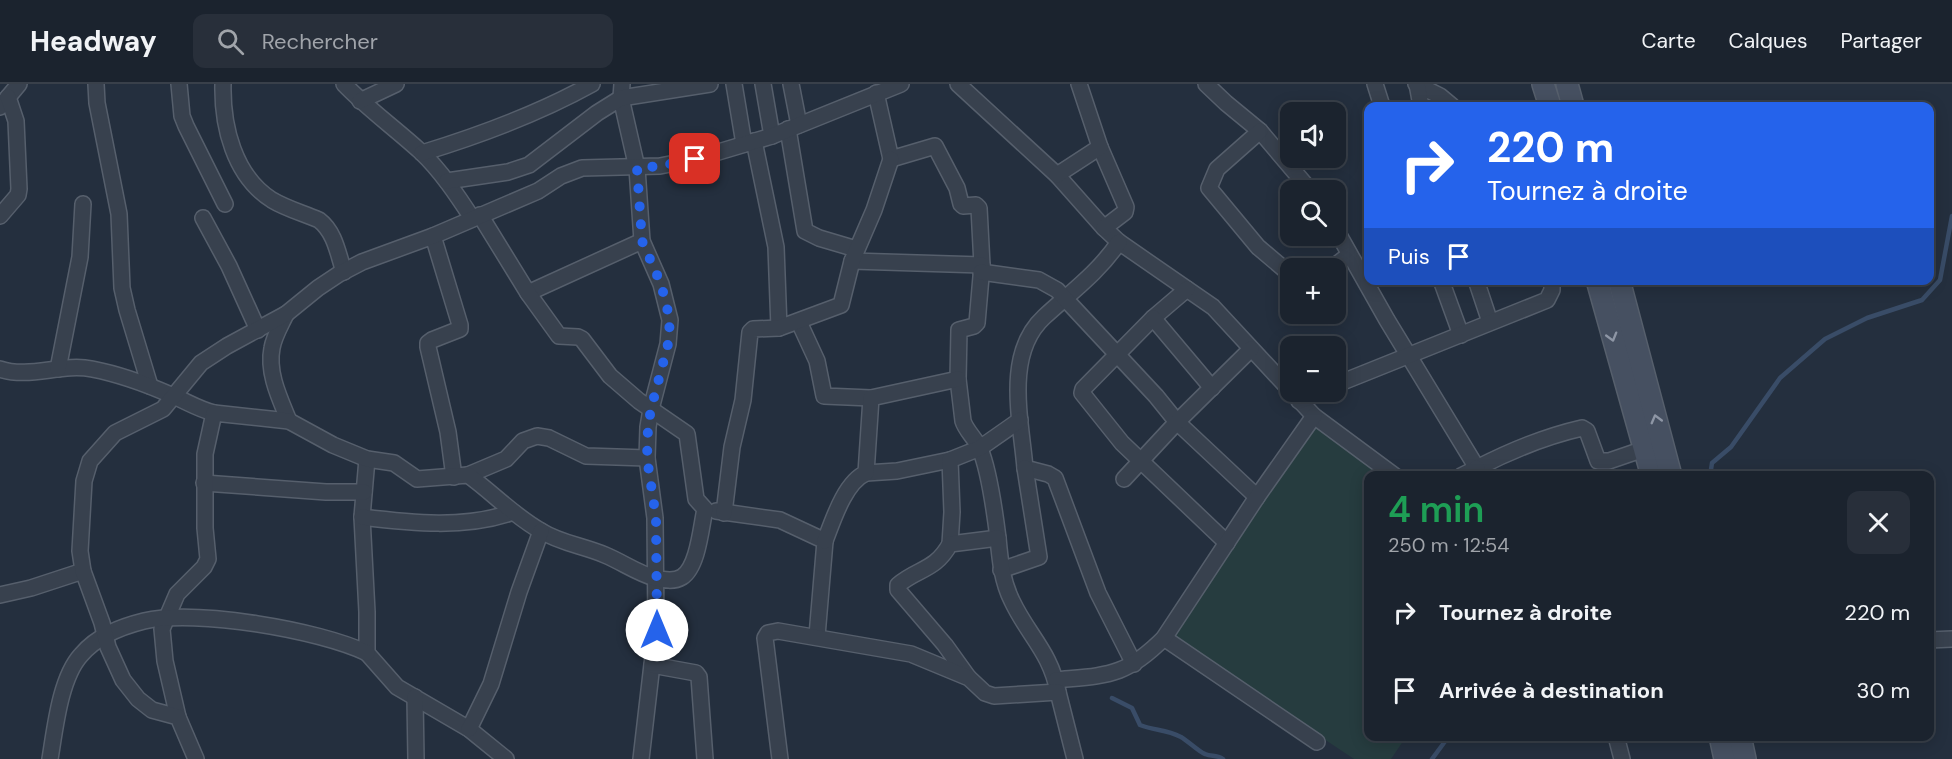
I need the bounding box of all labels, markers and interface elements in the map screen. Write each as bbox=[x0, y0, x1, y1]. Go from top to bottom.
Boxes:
search box bbox=[193, 14, 613, 68]
text: Headway bbox=[30, 23, 157, 60]
icon: search bbox=[214, 25, 247, 58]
text: Rechercher bbox=[262, 27, 378, 56]
text: Carte bbox=[1641, 27, 1696, 55]
text: Calques bbox=[1729, 27, 1807, 55]
text: Partager bbox=[1840, 27, 1922, 55]
map controls bbox=[1280, 102, 1346, 402]
button: sound bbox=[1280, 102, 1346, 168]
text: 220 m bbox=[1487, 120, 1614, 175]
icon: right bbox=[1388, 126, 1466, 204]
pin bbox=[669, 133, 720, 184]
icon: arrive bbox=[678, 142, 711, 175]
text: Tournez à droite bbox=[1487, 173, 1688, 208]
button: search bbox=[1280, 180, 1346, 246]
icon: arrive bbox=[1442, 240, 1475, 273]
text: Puis bbox=[1388, 242, 1430, 271]
button: + bbox=[1280, 258, 1346, 324]
one-way arrow bbox=[1605, 331, 1617, 342]
button: − bbox=[1280, 336, 1346, 402]
one-way arrow bbox=[1651, 414, 1663, 425]
text: 4 min bbox=[1388, 486, 1484, 533]
button: close bbox=[1847, 491, 1910, 554]
text: 250 m · 12:54 bbox=[1388, 532, 1509, 558]
icon: right bbox=[1388, 596, 1421, 629]
position arrow bbox=[625, 598, 689, 662]
text: Tournez à droite bbox=[1439, 598, 1612, 627]
text: 220 m bbox=[1844, 598, 1910, 627]
icon: arrive bbox=[1388, 674, 1421, 707]
text: Arrivée à destination bbox=[1439, 676, 1664, 705]
text: 30 m bbox=[1856, 676, 1910, 705]

